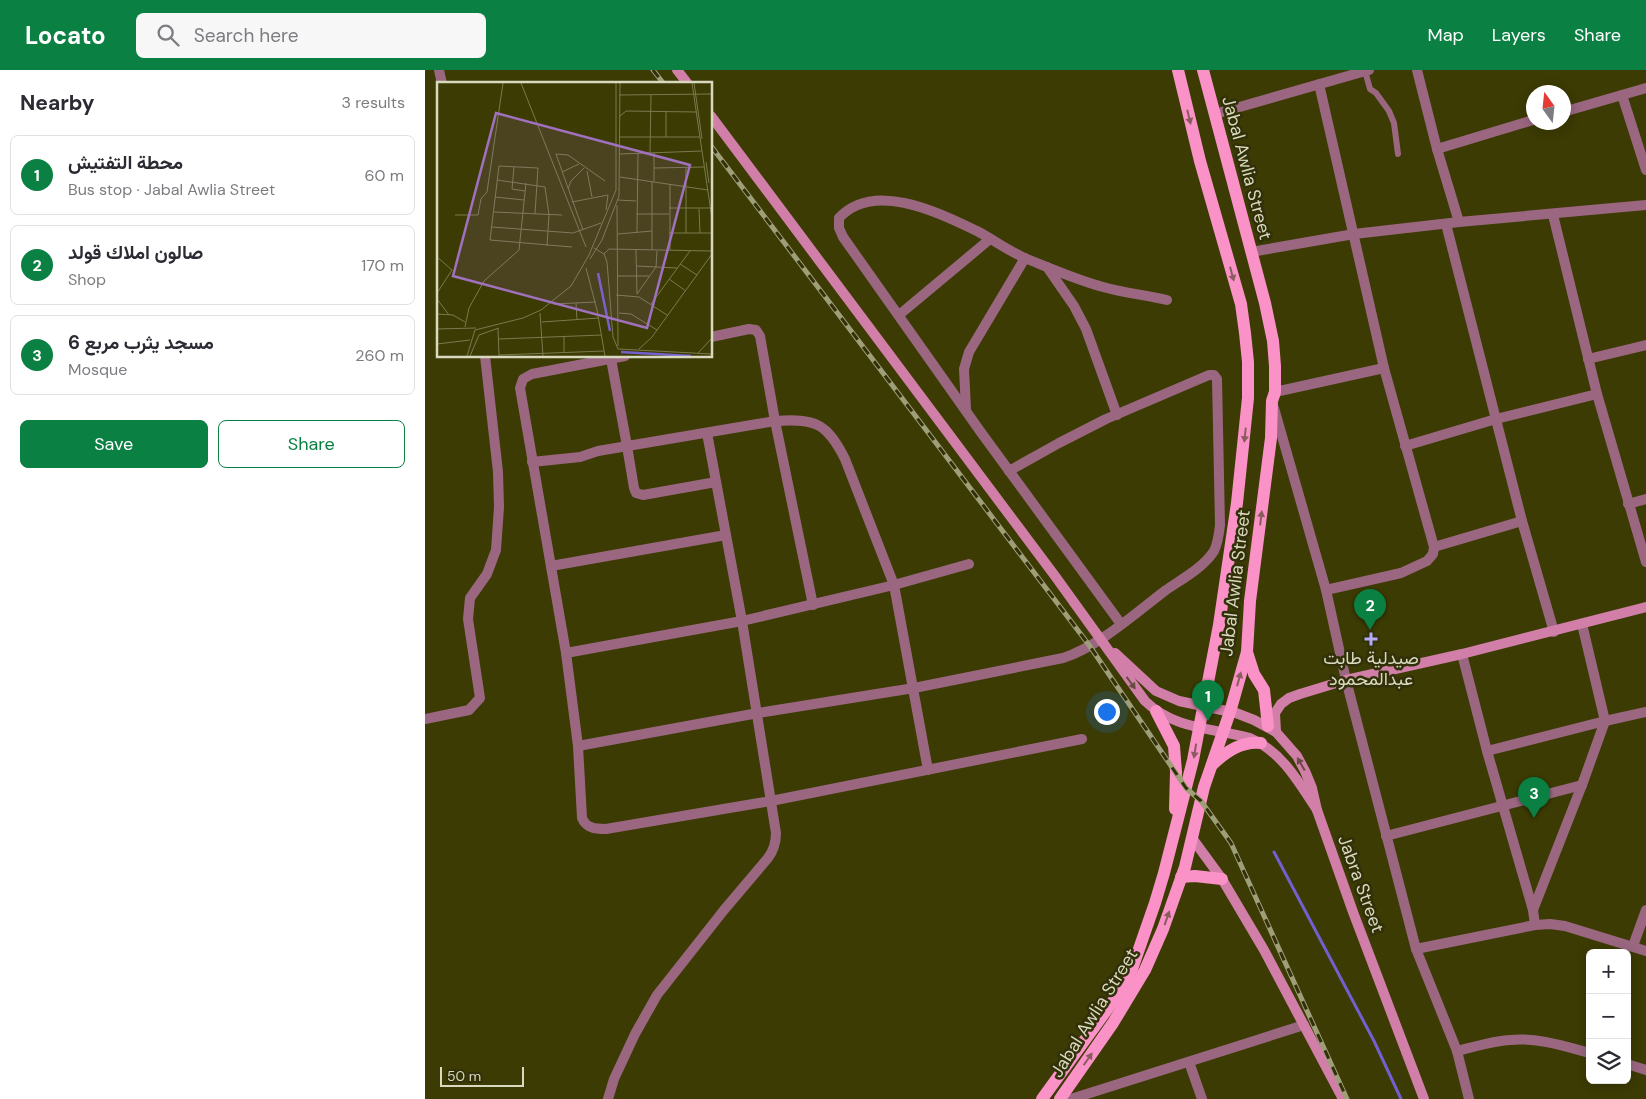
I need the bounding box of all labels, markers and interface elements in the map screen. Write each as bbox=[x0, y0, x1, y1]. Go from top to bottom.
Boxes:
search box bbox=[136, 13, 486, 58]
text: Locato bbox=[25, 20, 106, 51]
icon: search bbox=[154, 21, 182, 49]
text: Search here bbox=[194, 23, 299, 48]
text: Map bbox=[1428, 23, 1464, 47]
text: Layers bbox=[1492, 23, 1546, 47]
text: Share bbox=[1574, 23, 1621, 47]
inset map bbox=[437, 82, 713, 358]
north arrow bbox=[1526, 85, 1571, 130]
text: Nearby bbox=[20, 89, 94, 117]
text: 3 results bbox=[342, 92, 405, 113]
street label: Jabal Awlia Street bbox=[1216, 94, 1278, 242]
one-way arrow bbox=[1185, 110, 1193, 125]
text: محطة التفتيش bbox=[68, 150, 183, 175]
text: 1 bbox=[34, 165, 40, 186]
text: 60 m bbox=[364, 165, 404, 186]
text: Bus stop · Jabal Awlia Street bbox=[68, 179, 275, 200]
text: صالون املاك قولد bbox=[68, 240, 203, 265]
text: 2 bbox=[32, 255, 42, 276]
text: 170 m bbox=[361, 255, 404, 276]
one-way arrow bbox=[1229, 267, 1237, 282]
text: Shop bbox=[68, 269, 106, 290]
text: مسجد يثرب مربع 6 bbox=[68, 330, 214, 355]
text: 3 bbox=[32, 345, 42, 366]
text: 260 m bbox=[355, 345, 404, 366]
text: Mosque bbox=[68, 359, 127, 380]
button: Save bbox=[20, 420, 208, 468]
button: Share bbox=[218, 420, 405, 468]
one-way arrow bbox=[1241, 427, 1249, 443]
street label: Jabal Awlia Street bbox=[1214, 508, 1256, 658]
one-way arrow bbox=[1257, 510, 1265, 526]
pin: 2 bbox=[1354, 589, 1386, 630]
marker: صيدلية طابت عبدالمحمود bbox=[1365, 633, 1377, 645]
place label: صيدلية طابت عبدالمحمود bbox=[1323, 646, 1419, 691]
one-way arrow bbox=[1236, 671, 1244, 686]
one-way arrow bbox=[1126, 676, 1136, 690]
pin: 1 bbox=[1192, 680, 1224, 721]
your location bbox=[1094, 699, 1120, 725]
one-way arrow bbox=[1191, 743, 1199, 759]
one-way arrow bbox=[1297, 757, 1306, 771]
pin: 3 bbox=[1518, 777, 1550, 818]
street label: Jabra Street bbox=[1332, 832, 1390, 936]
one-way arrow bbox=[1164, 910, 1171, 925]
street label: Jabal Awlia Street bbox=[1045, 944, 1143, 1082]
map controls bbox=[1586, 949, 1631, 1084]
button: + bbox=[1586, 949, 1631, 994]
button: − bbox=[1586, 994, 1631, 1039]
button: layers bbox=[1586, 1039, 1631, 1084]
one-way arrow bbox=[1083, 1052, 1093, 1066]
scale bar bbox=[440, 1064, 524, 1087]
text: 50 m bbox=[447, 1067, 481, 1085]

